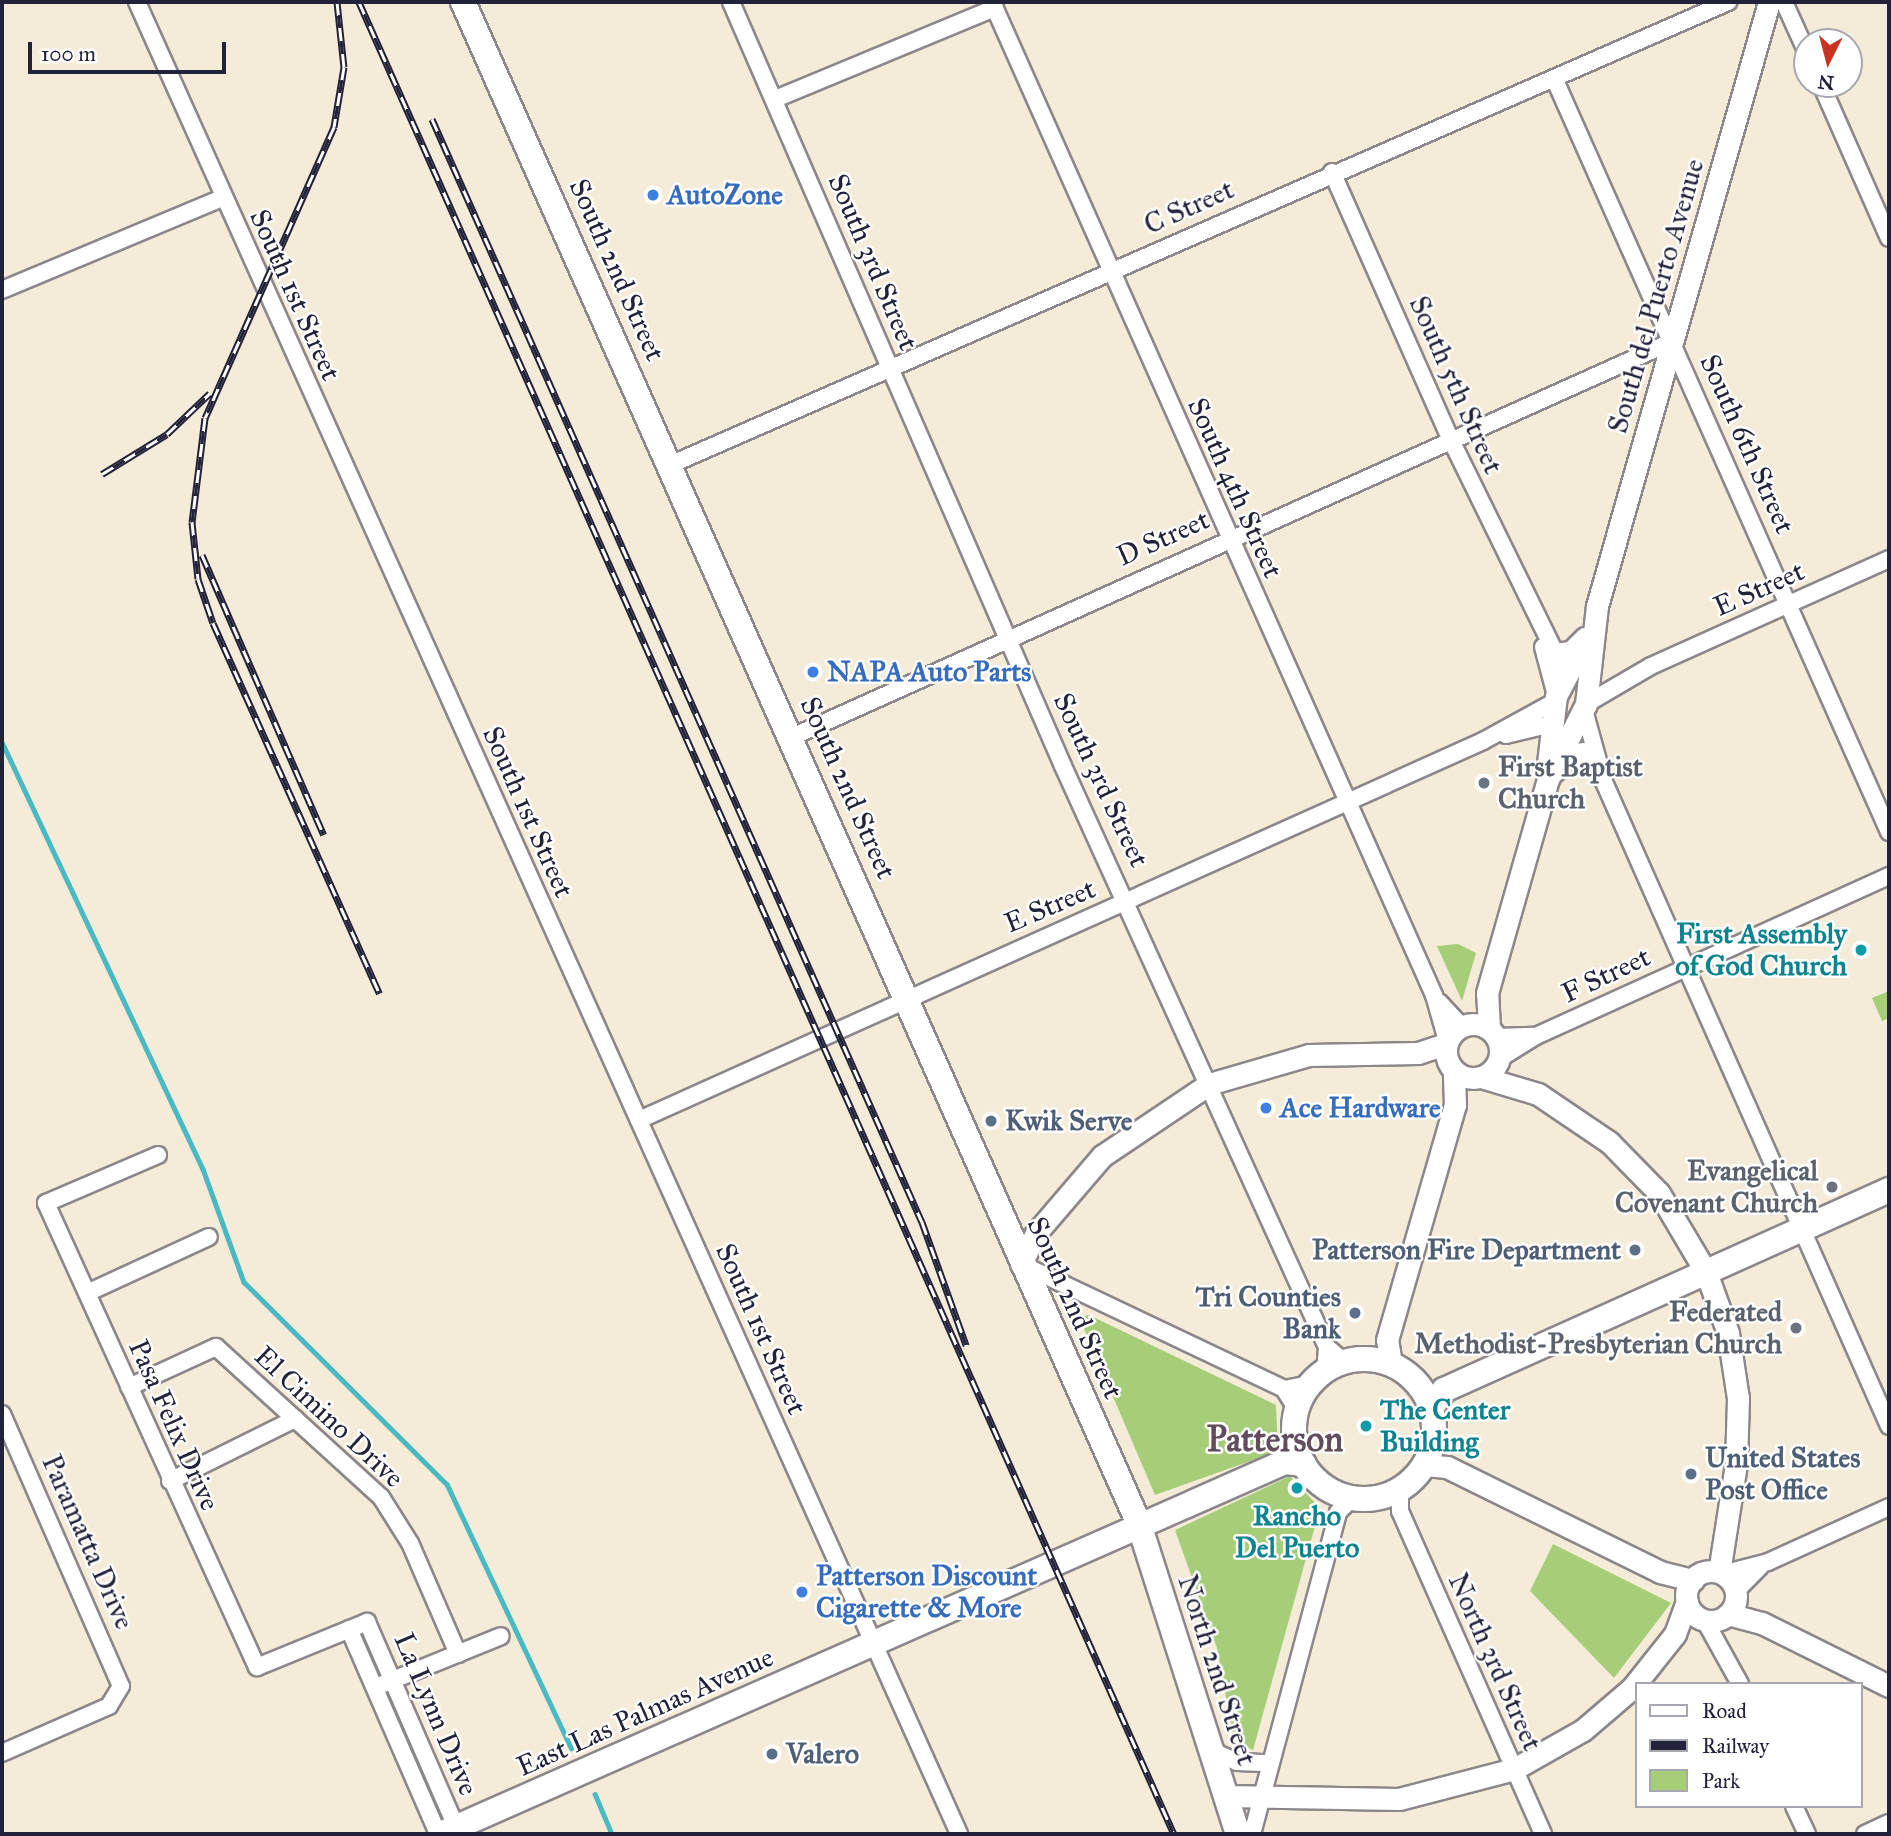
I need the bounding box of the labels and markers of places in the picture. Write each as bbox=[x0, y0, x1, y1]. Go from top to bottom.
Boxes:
place label: AutoZone bbox=[667, 178, 783, 212]
marker: AutoZone bbox=[645, 187, 661, 203]
place label: NAPA Auto Parts bbox=[827, 655, 1031, 689]
marker: NAPA Auto Parts bbox=[805, 664, 821, 680]
place label: First Baptist Church bbox=[1498, 750, 1643, 816]
marker: First Baptist Church bbox=[1476, 775, 1492, 791]
place label: First Assembly of God Church bbox=[1675, 917, 1847, 983]
marker: First Assembly of God Church bbox=[1853, 942, 1869, 958]
place label: Ace Hardware bbox=[1280, 1091, 1441, 1125]
marker: Ace Hardware bbox=[1258, 1100, 1274, 1116]
place label: Kwik Serve bbox=[1005, 1104, 1132, 1138]
marker: Kwik Serve bbox=[983, 1113, 999, 1129]
place label: Evangelical Covenant Church bbox=[1615, 1154, 1818, 1220]
marker: Evangelical Covenant Church bbox=[1824, 1179, 1840, 1195]
place label: Patterson Fire Department bbox=[1312, 1233, 1621, 1267]
marker: Patterson Fire Department bbox=[1627, 1242, 1643, 1258]
place label: Tri Counties Bank bbox=[1196, 1280, 1341, 1346]
place label: Federated Methodist-Presbyterian Church bbox=[1414, 1295, 1782, 1361]
marker: Tri Counties Bank bbox=[1347, 1305, 1363, 1321]
marker: Federated Methodist-Presbyterian Church bbox=[1788, 1320, 1804, 1336]
place label: The Center Building bbox=[1380, 1393, 1510, 1459]
marker: The Center Building bbox=[1358, 1418, 1374, 1434]
place label: United States Post Office bbox=[1705, 1441, 1860, 1507]
marker: United States Post Office bbox=[1683, 1466, 1699, 1482]
marker: Rancho Del Puerto bbox=[1289, 1480, 1305, 1496]
place label: Rancho Del Puerto bbox=[1235, 1499, 1359, 1565]
place label: Patterson Discount Cigarette & More bbox=[816, 1559, 1037, 1625]
marker: Patterson Discount Cigarette & More bbox=[794, 1584, 810, 1600]
place label: Valero bbox=[786, 1737, 859, 1771]
marker: Valero bbox=[764, 1746, 780, 1762]

